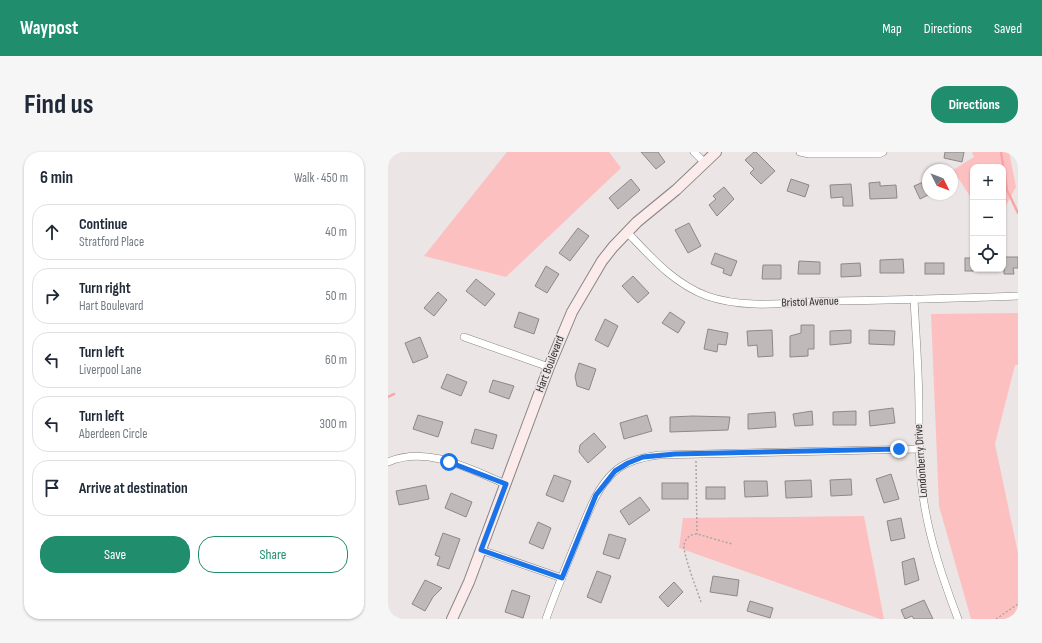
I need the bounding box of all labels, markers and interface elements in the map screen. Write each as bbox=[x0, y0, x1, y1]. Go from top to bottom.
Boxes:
text: Waypost bbox=[20, 17, 78, 40]
text: Map bbox=[882, 20, 902, 37]
text: Directions bbox=[924, 20, 972, 37]
text: Saved bbox=[994, 20, 1022, 37]
button: Directions bbox=[931, 86, 1018, 123]
text: Find us bbox=[24, 88, 93, 121]
north arrow bbox=[922, 164, 958, 200]
map controls bbox=[970, 164, 1006, 272]
button: + bbox=[970, 164, 1006, 200]
text: 6 min bbox=[40, 168, 73, 188]
text: Walk · 450 m bbox=[294, 170, 348, 186]
button: − bbox=[970, 200, 1006, 236]
text: Continue bbox=[79, 215, 128, 234]
icon: ahead bbox=[41, 221, 63, 243]
text: 40 m bbox=[325, 224, 347, 240]
text: Stratford Place bbox=[79, 234, 144, 250]
button: locate bbox=[970, 236, 1006, 272]
text: Turn right bbox=[79, 279, 131, 298]
icon: right bbox=[41, 285, 63, 307]
text: 50 m bbox=[326, 288, 347, 304]
street label: Bristol Avenue bbox=[781, 293, 839, 310]
text: Hart Boulevard bbox=[79, 298, 143, 314]
street label: Hart Boulevard bbox=[532, 334, 568, 394]
text: Turn left bbox=[79, 343, 124, 362]
icon: left bbox=[41, 349, 63, 371]
text: 60 m bbox=[325, 352, 347, 368]
text: Liverpool Lane bbox=[79, 362, 141, 378]
text: Turn left bbox=[79, 407, 124, 426]
icon: left bbox=[41, 413, 63, 435]
text: 300 m bbox=[320, 416, 347, 432]
street label: Londonberry Drive bbox=[911, 423, 931, 498]
text: Aberdeen Circle bbox=[79, 426, 147, 442]
route end bbox=[890, 440, 908, 458]
route start bbox=[440, 453, 458, 471]
icon: arrive bbox=[41, 477, 63, 499]
text: Arrive at destination bbox=[79, 479, 188, 498]
button: Save bbox=[40, 536, 190, 573]
button: Share bbox=[198, 536, 348, 573]

